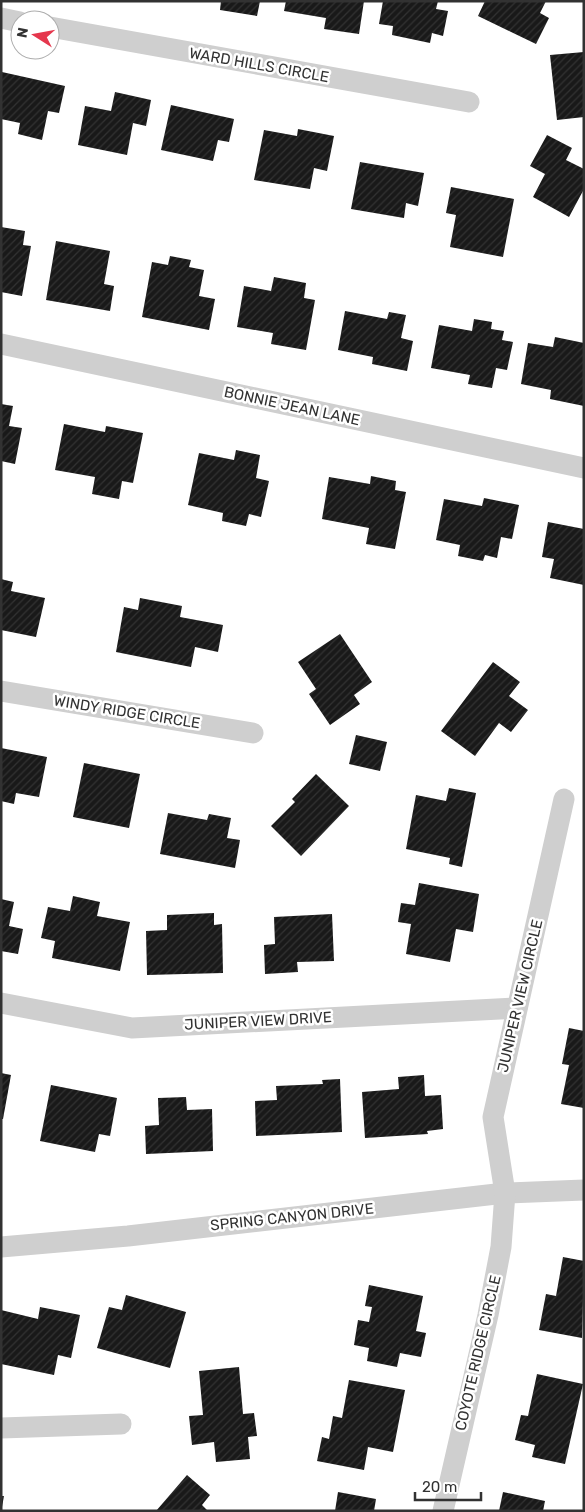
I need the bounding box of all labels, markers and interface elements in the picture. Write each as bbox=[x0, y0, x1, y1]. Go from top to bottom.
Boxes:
north arrow bbox=[10, 10, 60, 60]
text: N bbox=[13, 26, 32, 39]
street label: WARD HILLS CIRCLE bbox=[188, 44, 330, 86]
street label: BONNIE JEAN LANE bbox=[222, 383, 362, 429]
street label: WINDY RIDGE CIRCLE bbox=[52, 692, 202, 732]
street label: JUNIPER VIEW CIRCLE bbox=[494, 918, 546, 1074]
street label: JUNIPER VIEW DRIVE bbox=[184, 1008, 332, 1034]
street label: SPRING CANYON DRIVE bbox=[209, 1199, 375, 1235]
street label: COYOTE RIDGE CIRCLE bbox=[451, 1274, 505, 1432]
scale bar bbox=[415, 1470, 481, 1502]
text: 20 m bbox=[422, 1478, 457, 1496]

